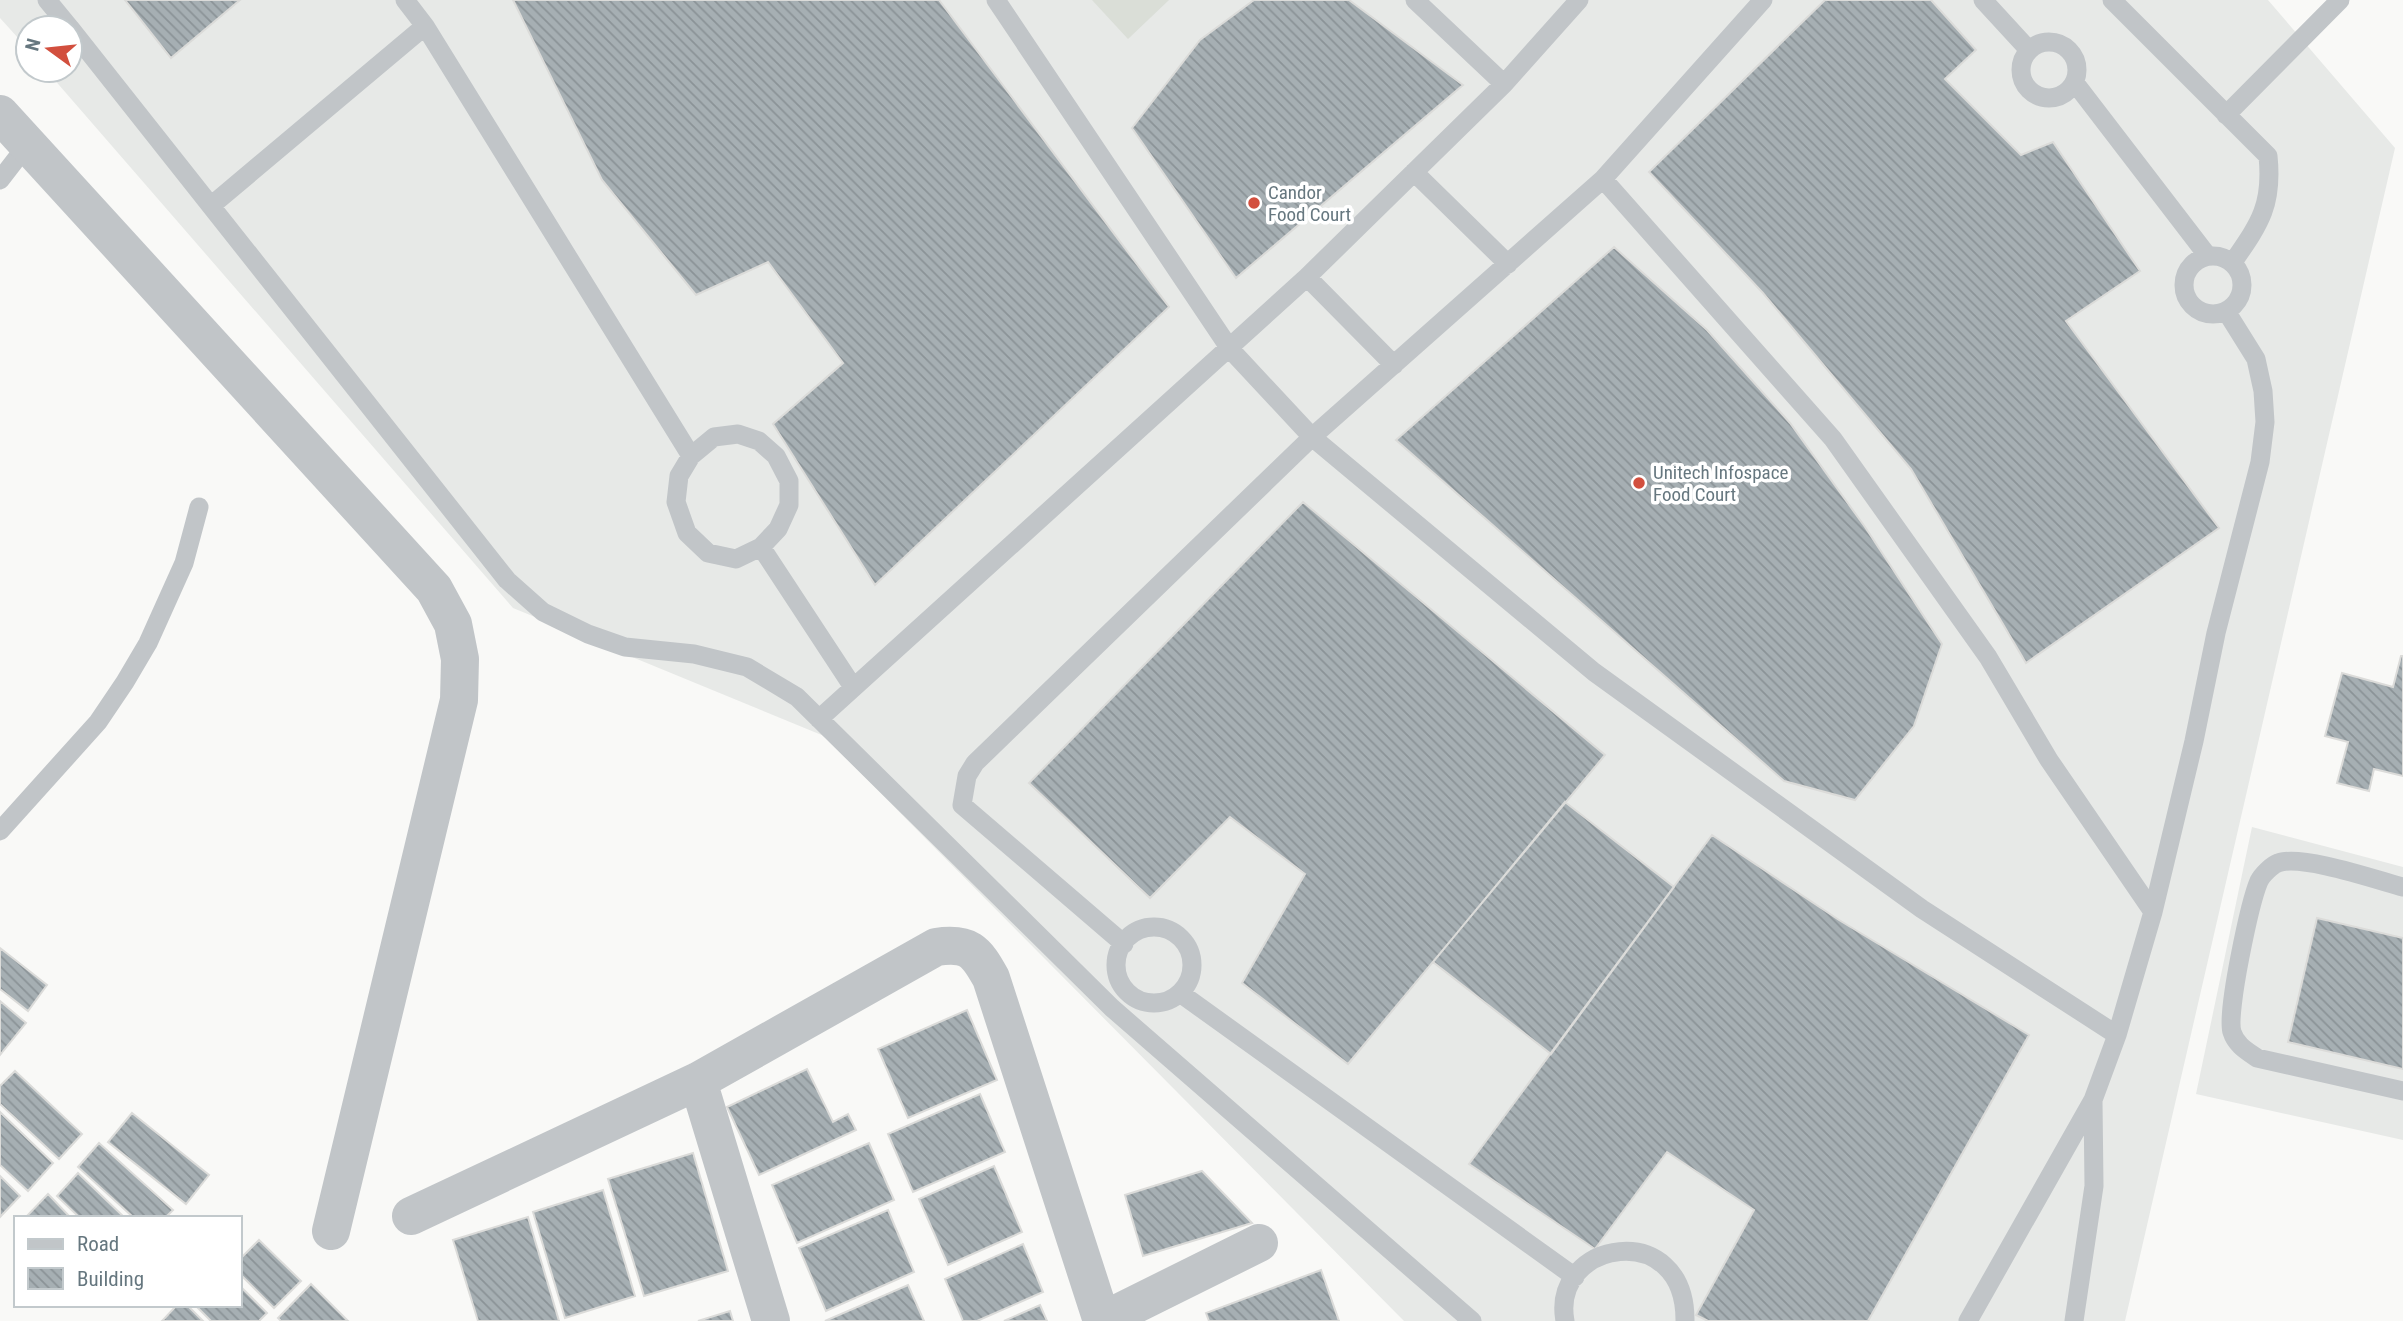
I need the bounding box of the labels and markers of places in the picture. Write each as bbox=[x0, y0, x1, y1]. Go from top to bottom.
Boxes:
place label: Candor Food Court bbox=[1268, 181, 1351, 226]
marker: Candor Food Court bbox=[1246, 195, 1262, 211]
place label: Unitech Infospace Food Court bbox=[1653, 461, 1788, 506]
marker: Unitech Infospace Food Court bbox=[1631, 475, 1647, 491]

